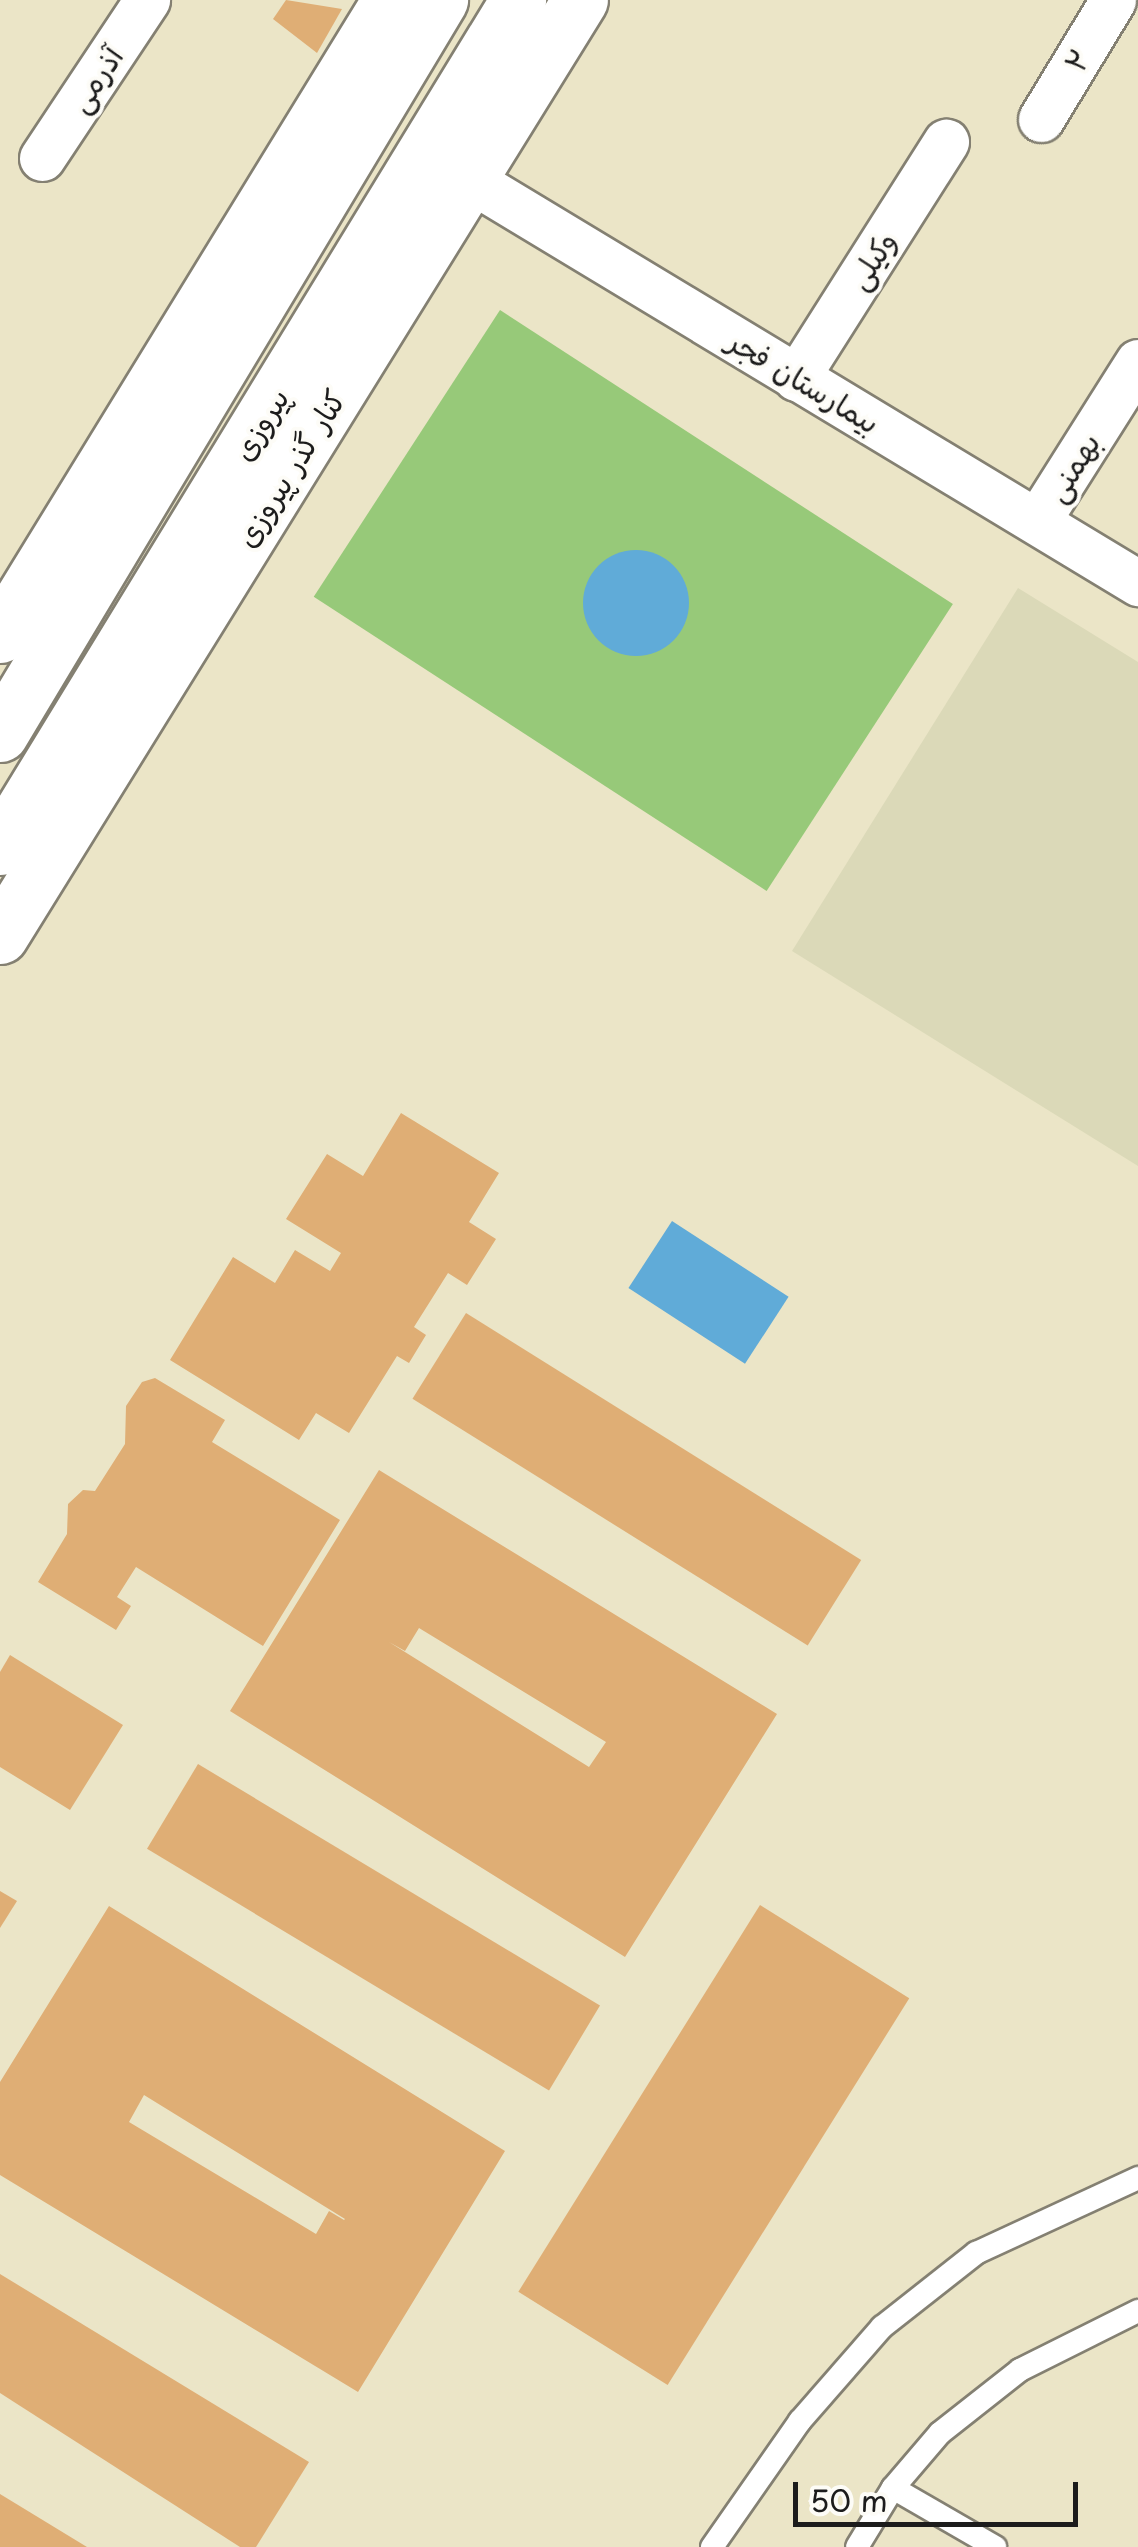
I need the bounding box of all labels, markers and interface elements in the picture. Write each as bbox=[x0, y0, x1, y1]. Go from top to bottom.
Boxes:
street label: آذرمی bbox=[60, 39, 130, 119]
street label: ۲ bbox=[1056, 42, 1098, 78]
street label: وکیلی bbox=[839, 224, 903, 296]
street label: بیمارستان فجر bbox=[722, 322, 886, 440]
street label: پیروزی bbox=[224, 381, 296, 467]
street label: کنار گذر پیروزی bbox=[227, 383, 353, 553]
street label: بهمنی bbox=[1037, 426, 1107, 508]
scale bar bbox=[798, 2462, 1083, 2524]
text: 50 m bbox=[810, 2477, 888, 2522]

